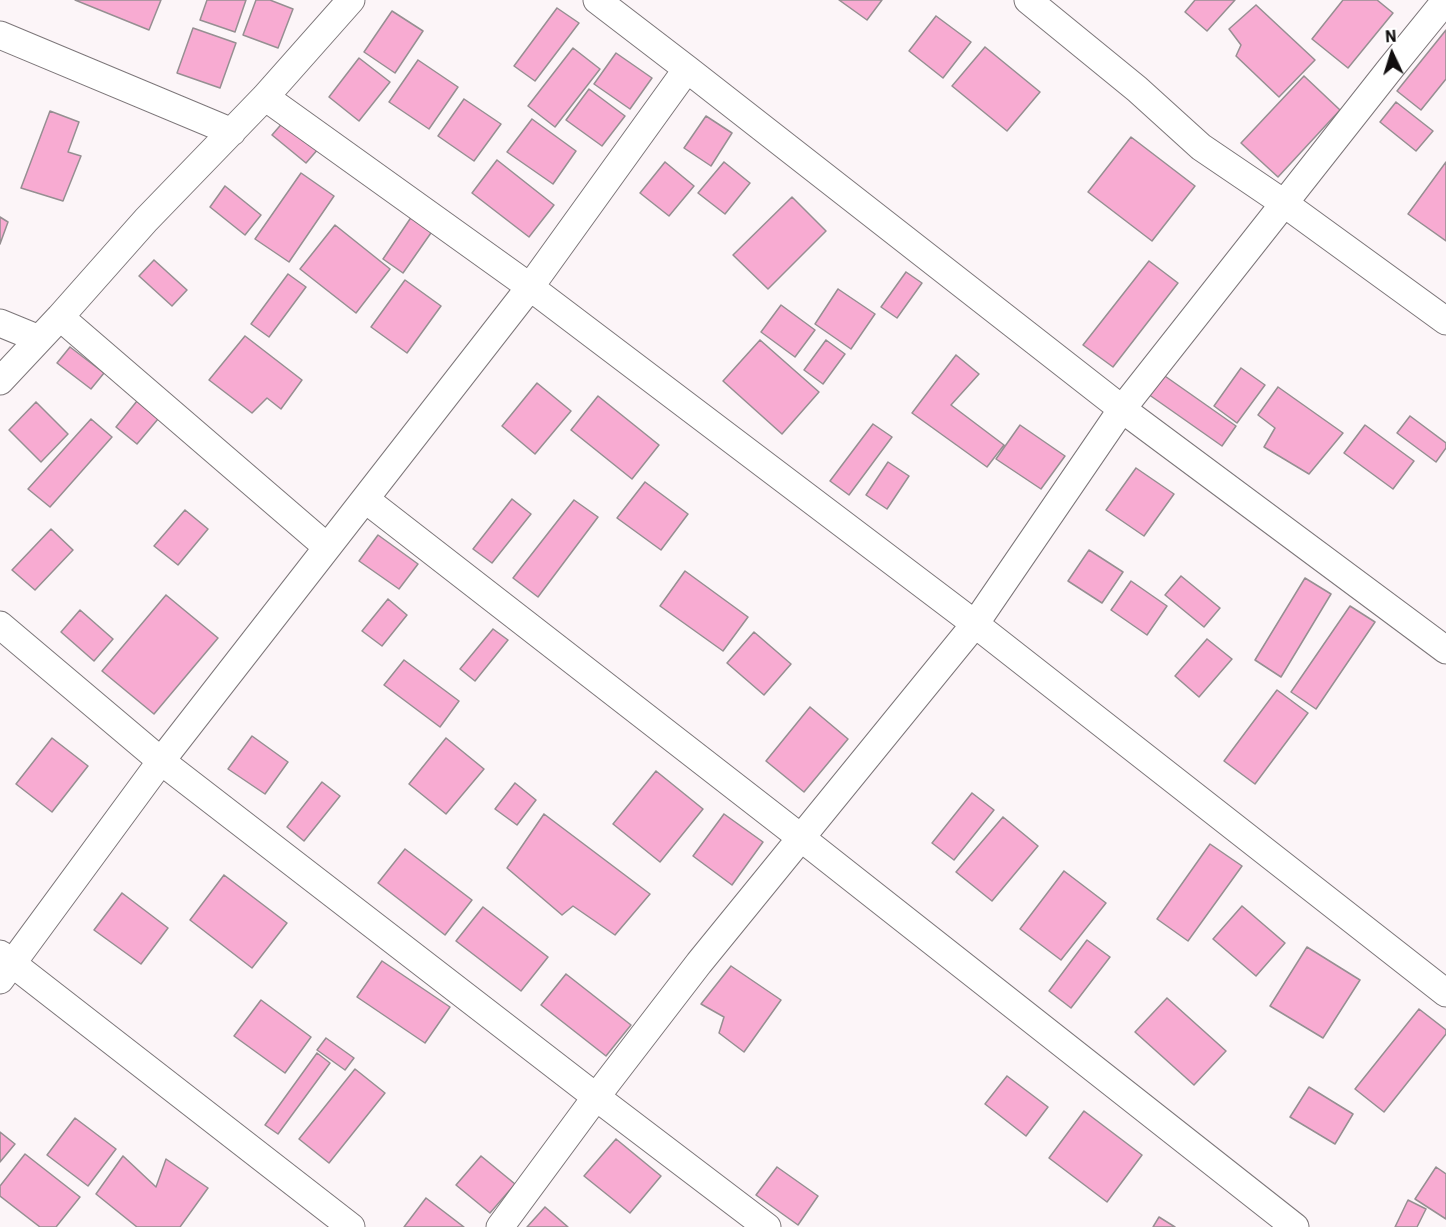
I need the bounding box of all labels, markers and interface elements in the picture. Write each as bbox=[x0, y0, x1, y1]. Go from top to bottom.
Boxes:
north arrow bbox=[1362, 24, 1422, 84]
text: N bbox=[1384, 26, 1397, 46]

